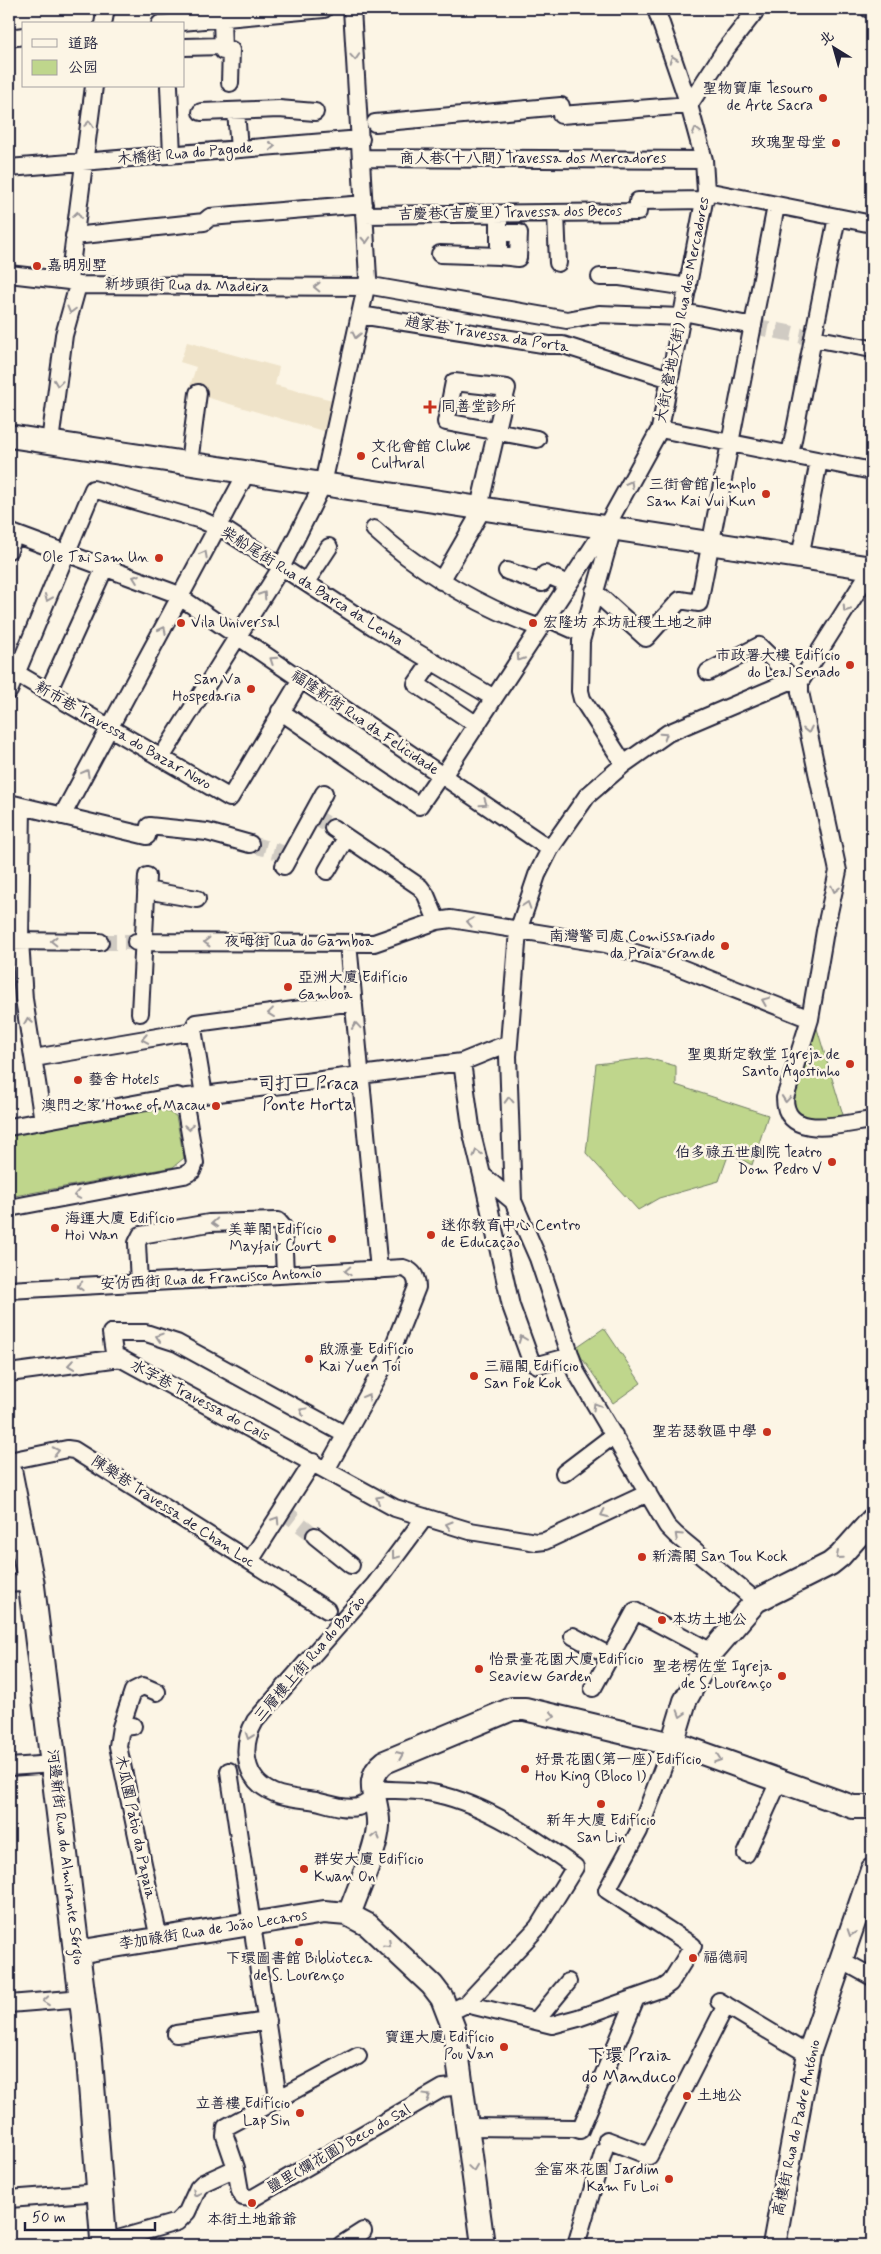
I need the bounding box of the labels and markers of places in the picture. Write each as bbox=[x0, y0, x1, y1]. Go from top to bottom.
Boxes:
place label: 聖物寶庫 Tesouro de Arte Sacra bbox=[703, 79, 813, 116]
marker: 聖物寶庫 Tesouro de Arte Sacra bbox=[817, 92, 829, 104]
place label: 玫瑰聖母堂 bbox=[751, 133, 826, 153]
marker: 玫瑰聖母堂 bbox=[830, 137, 842, 149]
place label: 嘉明別墅 bbox=[47, 256, 107, 276]
marker: 嘉明別墅 bbox=[31, 260, 43, 272]
place label: 同善堂診所 bbox=[441, 397, 516, 417]
marker: 同善堂診所 bbox=[423, 400, 437, 414]
place label: 文化會館 Clube Cultural bbox=[371, 437, 471, 474]
marker: 文化會館 Clube Cultural bbox=[355, 450, 367, 462]
place label: 三街會館 Templo Sam Kai Vui Kun bbox=[646, 475, 756, 512]
marker: 三街會館 Templo Sam Kai Vui Kun bbox=[760, 488, 772, 500]
place label: Ole Tai Sam Un bbox=[42, 548, 149, 568]
marker: Ole Tai Sam Un bbox=[153, 552, 165, 564]
place label: Vila Universal bbox=[191, 613, 280, 633]
place label: 宏隆坊 本坊社稷土地之神 bbox=[543, 613, 712, 633]
marker: Vila Universal bbox=[175, 617, 187, 629]
marker: 宏隆坊 本坊社稷土地之神 bbox=[527, 617, 539, 629]
place label: 市政署大樓 Edifício do Leal Senado bbox=[715, 646, 840, 683]
marker: 市政署大樓 Edifício do Leal Senado bbox=[844, 659, 856, 671]
place label: San Va Hospedaria bbox=[173, 670, 241, 707]
marker: San Va Hospedaria bbox=[245, 683, 257, 695]
place label: 南灣警司處 Comissariado da Praia Grande bbox=[549, 927, 715, 964]
marker: 南灣警司處 Comissariado da Praia Grande bbox=[719, 940, 731, 952]
place label: 亞洲大廈 Edifício Gamboa bbox=[298, 968, 408, 1005]
marker: 亞洲大廈 Edifício Gamboa bbox=[282, 981, 294, 993]
place label: 聖奧斯定教堂 Igreja de Santo Agostinho bbox=[687, 1045, 840, 1082]
marker: 聖奧斯定教堂 Igreja de Santo Agostinho bbox=[844, 1058, 856, 1070]
place label: 藝舍 Hotels bbox=[88, 1070, 160, 1090]
marker: 藝舍 Hotels bbox=[72, 1074, 84, 1086]
place label: 澳門之家 Home of Macau bbox=[41, 1096, 206, 1116]
marker: 澳門之家 Home of Macau bbox=[210, 1100, 222, 1112]
place label: 伯多祿五世劇院 Teatro Dom Pedro V bbox=[675, 1143, 822, 1180]
marker: 伯多祿五世劇院 Teatro Dom Pedro V bbox=[826, 1156, 838, 1168]
place label: 海運大廈 Edifício Hoi Wan bbox=[65, 1209, 175, 1246]
place label: 迷你教育中心 Centro de Educação bbox=[441, 1216, 580, 1253]
place label: 美華閣 Edifício Mayfair Court bbox=[227, 1220, 322, 1257]
marker: 海運大廈 Edifício Hoi Wan bbox=[49, 1222, 61, 1234]
marker: 迷你教育中心 Centro de Educação bbox=[425, 1229, 437, 1241]
marker: 美華閣 Edifício Mayfair Court bbox=[326, 1233, 338, 1245]
place label: 啟源臺 Edifício Kai Yuen Toi bbox=[319, 1340, 414, 1377]
marker: 啟源臺 Edifício Kai Yuen Toi bbox=[303, 1353, 315, 1365]
place label: 三福閣 Edifício San Fok Kok bbox=[484, 1357, 579, 1394]
marker: 三福閣 Edifício San Fok Kok bbox=[468, 1370, 480, 1382]
place label: 聖若瑟教區中學 bbox=[652, 1422, 757, 1442]
marker: 聖若瑟教區中學 bbox=[761, 1426, 773, 1438]
place label: 新濤閣 San Tou Kock bbox=[652, 1547, 788, 1567]
marker: 新濤閣 San Tou Kock bbox=[636, 1551, 648, 1563]
place label: 本坊土地公 bbox=[672, 1610, 747, 1630]
marker: 本坊土地公 bbox=[656, 1614, 668, 1626]
place label: 怡景臺花園大廈 Edifício Seaview Garden bbox=[489, 1650, 644, 1687]
place label: 聖老楞佐堂 Igreja de S. Lourenço bbox=[652, 1657, 773, 1694]
marker: 怡景臺花園大廈 Edifício Seaview Garden bbox=[473, 1663, 485, 1675]
marker: 聖老楞佐堂 Igreja de S. Lourenço bbox=[776, 1670, 788, 1682]
place label: 好景花園(第一座) Edifício Hou King (Bloco I) bbox=[535, 1750, 701, 1788]
marker: 好景花園(第一座) Edifício Hou King (Bloco I) bbox=[519, 1763, 531, 1775]
marker: 新年大廈 Edifício San Lin bbox=[595, 1798, 607, 1810]
place label: 新年大廈 Edifício San Lin bbox=[546, 1811, 656, 1848]
place label: 群安大廈 Edifício Kwan On bbox=[314, 1850, 424, 1887]
marker: 群安大廈 Edifício Kwan On bbox=[298, 1863, 310, 1875]
marker: 下環圖書館 Biblioteca de S. Lourenço bbox=[293, 1936, 305, 1948]
place label: 福德祠 bbox=[703, 1948, 748, 1968]
place label: 下環圖書館 Biblioteca de S. Lourenço bbox=[226, 1949, 373, 1986]
marker: 福德祠 bbox=[687, 1952, 699, 1964]
place label: 寶運大廈 Edifício Pou Van bbox=[384, 2028, 494, 2065]
marker: 寶運大廈 Edifício Pou Van bbox=[498, 2041, 510, 2053]
place label: 土地公 bbox=[697, 2086, 742, 2106]
marker: 土地公 bbox=[681, 2090, 693, 2102]
place label: 立善樓 Edifício Lap Sin bbox=[195, 2094, 290, 2131]
marker: 立善樓 Edifício Lap Sin bbox=[294, 2107, 306, 2119]
place label: 金富來花園 Jardim Kam Fu Loi bbox=[534, 2160, 659, 2197]
marker: 金富來花園 Jardim Kam Fu Loi bbox=[663, 2173, 675, 2185]
marker: 本街土地爺爺 bbox=[246, 2197, 258, 2209]
place label: 本街土地爺爺 bbox=[207, 2210, 297, 2230]

